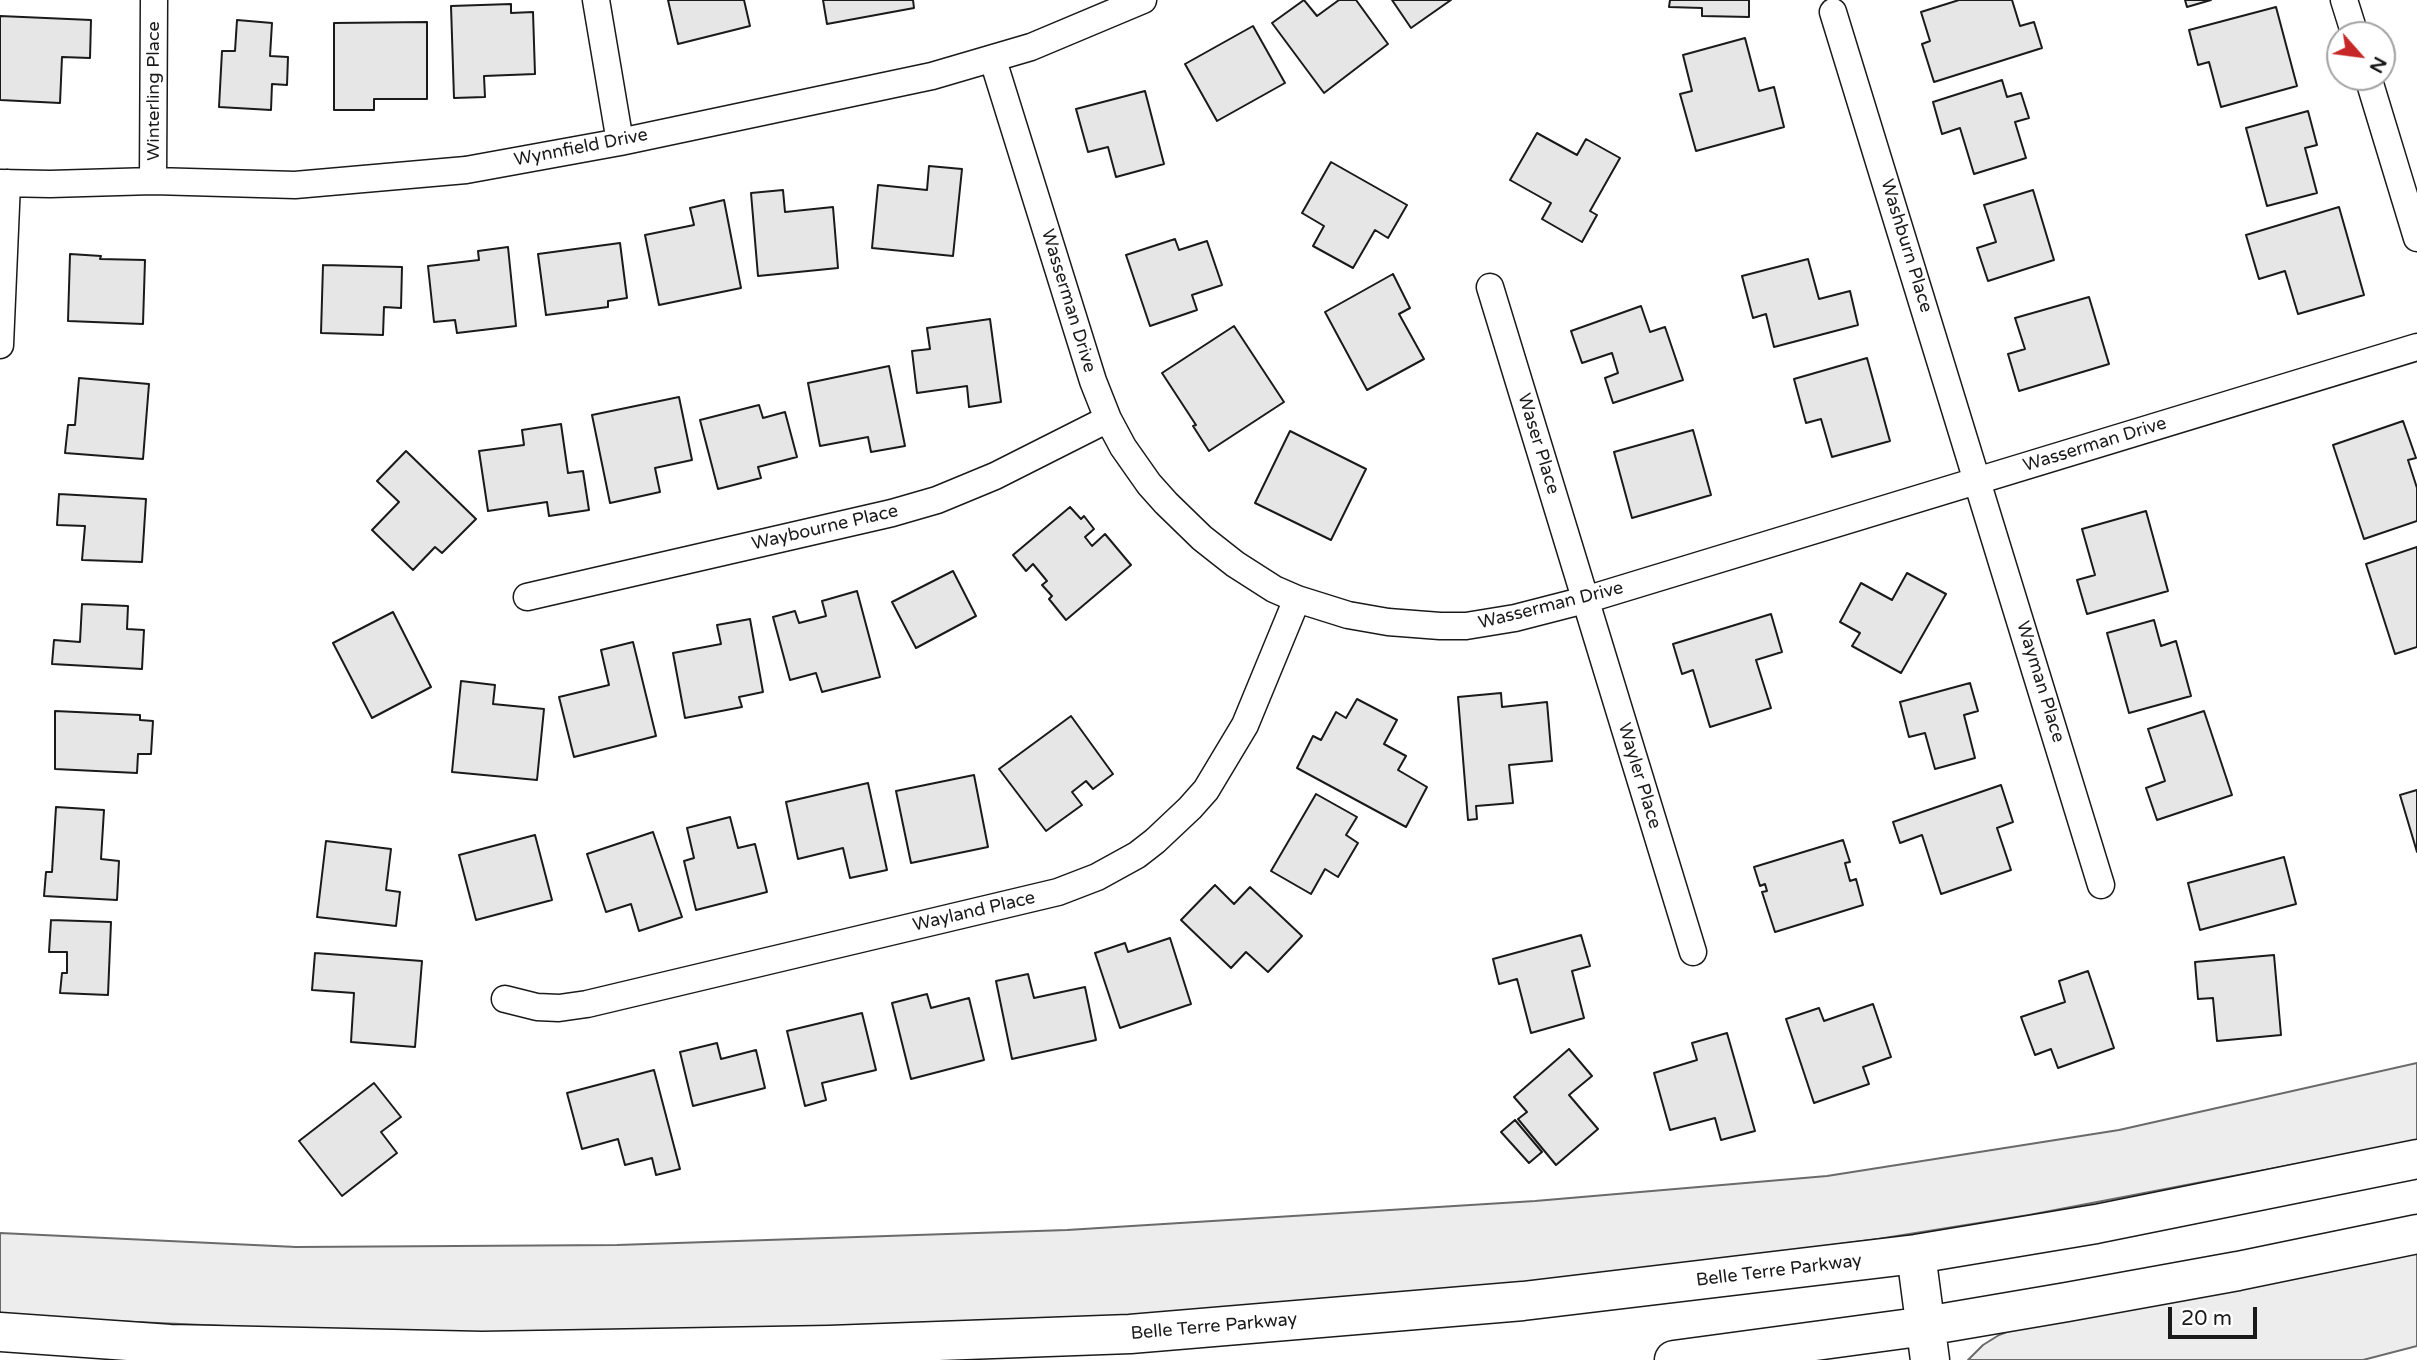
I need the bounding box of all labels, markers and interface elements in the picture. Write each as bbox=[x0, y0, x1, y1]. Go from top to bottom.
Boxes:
street label: Winterling Place bbox=[143, 21, 165, 161]
north arrow bbox=[2326, 21, 2396, 91]
text: N bbox=[2364, 53, 2391, 77]
street label: Wynnfield Drive bbox=[512, 124, 650, 172]
street label: Washburn Place bbox=[1875, 177, 1937, 315]
street label: Wasserman Drive bbox=[1036, 227, 1100, 375]
street label: Waser Place bbox=[1512, 391, 1564, 497]
street label: Wasserman Drive bbox=[2021, 413, 2169, 477]
street label: Waybourne Place bbox=[750, 501, 900, 555]
street label: Wasserman Drive bbox=[1476, 578, 1626, 634]
street label: Wayman Place bbox=[2011, 619, 2069, 745]
street label: Wayler Place bbox=[1613, 720, 1665, 832]
street label: Wayland Place bbox=[911, 887, 1037, 937]
street label: Belle Terre Parkway bbox=[1695, 1250, 1863, 1292]
scale bar bbox=[2172, 1294, 2261, 1338]
text: 20 m bbox=[2181, 1306, 2232, 1331]
street label: Belle Terre Parkway bbox=[1130, 1309, 1298, 1345]

